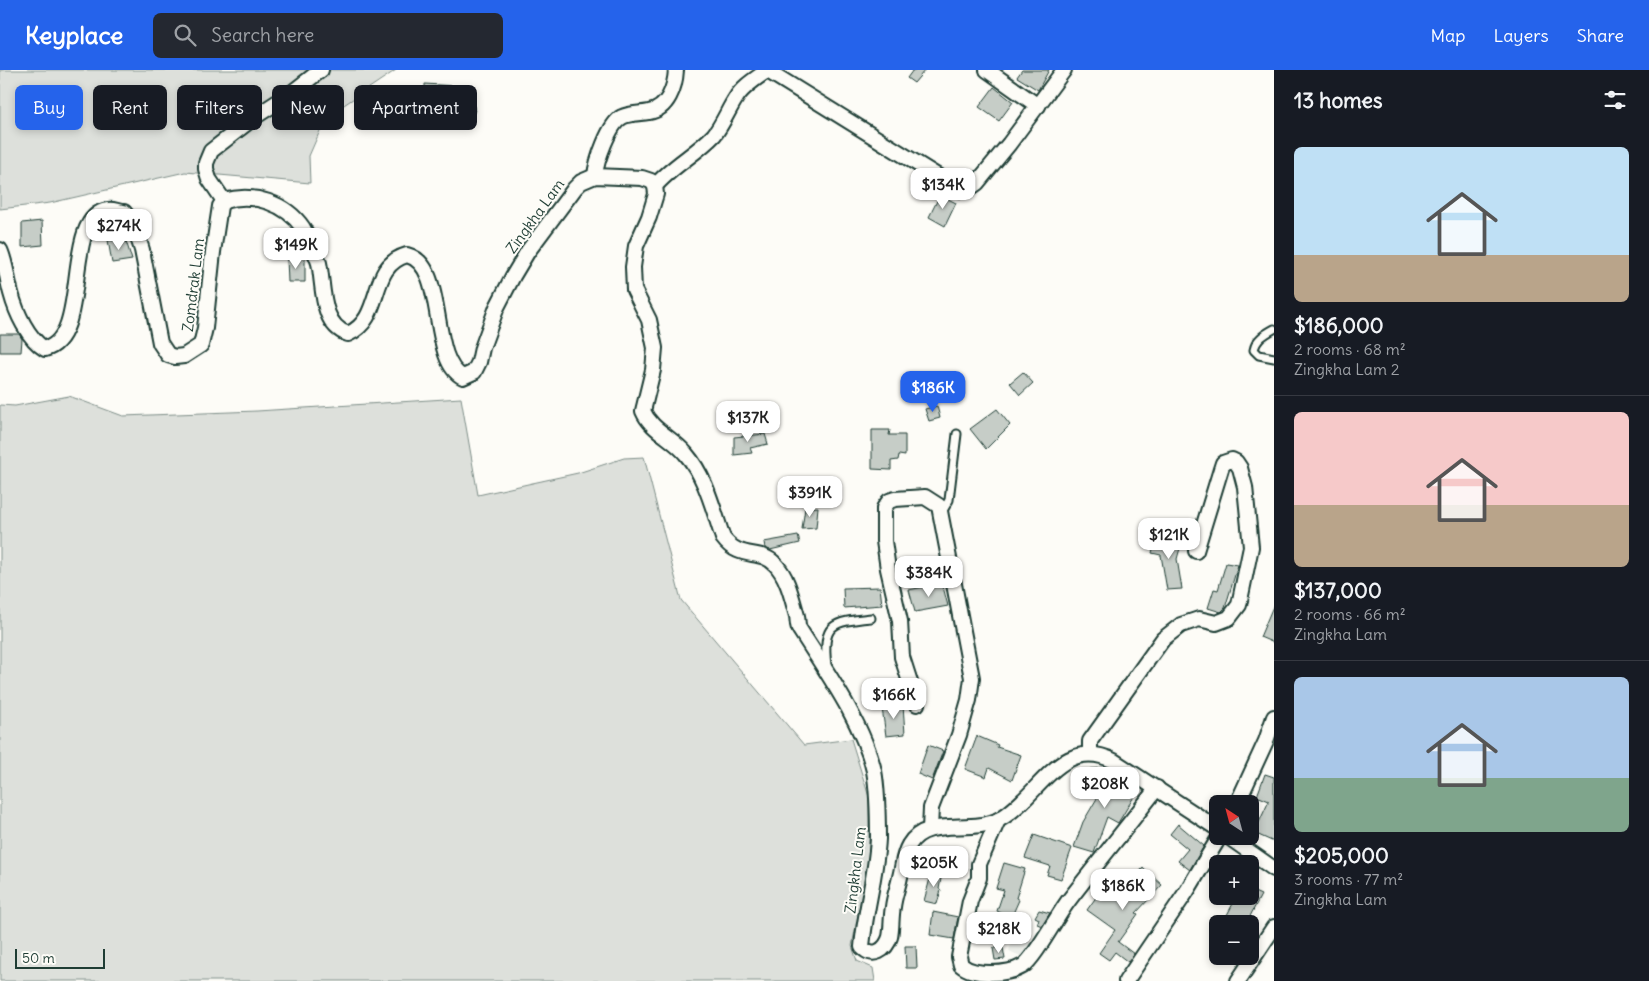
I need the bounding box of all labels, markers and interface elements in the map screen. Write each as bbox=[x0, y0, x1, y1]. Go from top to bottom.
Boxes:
search box bbox=[153, 13, 503, 58]
text: Keyplace bbox=[25, 20, 123, 50]
icon: search bbox=[171, 21, 199, 49]
text: Search here bbox=[211, 23, 314, 47]
text: Map bbox=[1430, 24, 1465, 47]
text: Layers bbox=[1493, 24, 1549, 47]
text: Share bbox=[1577, 24, 1624, 47]
chip: Buy bbox=[15, 85, 83, 130]
chip: Rent bbox=[93, 85, 167, 130]
chip: Filters bbox=[177, 85, 262, 130]
chip: New bbox=[272, 85, 344, 130]
chip: Apartment bbox=[354, 85, 477, 130]
icon: filters bbox=[1601, 86, 1629, 114]
text: 13 homes bbox=[1294, 87, 1382, 114]
pin: $134K bbox=[908, 168, 978, 210]
text: $134K bbox=[921, 174, 965, 194]
street label: Zingkha Lam bbox=[502, 175, 568, 257]
icon: home bbox=[1417, 179, 1507, 269]
pin: $274K bbox=[84, 208, 154, 251]
text: $274K bbox=[97, 215, 141, 235]
pin: $149K bbox=[261, 228, 331, 270]
text: $149K bbox=[274, 234, 318, 254]
street label: Zomdrak Lam bbox=[178, 237, 208, 333]
text: $186,000 bbox=[1294, 312, 1384, 339]
text: 2 rooms · 68 m² bbox=[1294, 339, 1406, 359]
text: Zingkha Lam 2 bbox=[1294, 359, 1400, 379]
pin: $186K bbox=[898, 370, 968, 413]
text: $186K bbox=[911, 377, 955, 397]
pin: $137K bbox=[713, 400, 783, 443]
text: $137K bbox=[727, 407, 769, 427]
icon: home bbox=[1417, 445, 1507, 535]
pin: $391K bbox=[775, 476, 845, 518]
text: $391K bbox=[788, 482, 832, 502]
pin: $121K bbox=[1134, 518, 1204, 560]
text: $121K bbox=[1149, 524, 1189, 544]
pin: $384K bbox=[894, 556, 964, 598]
text: $384K bbox=[906, 562, 952, 582]
text: $137,000 bbox=[1294, 577, 1382, 604]
text: 2 rooms · 66 m² bbox=[1294, 604, 1406, 624]
text: Zingkha Lam bbox=[1294, 624, 1387, 644]
pin: $166K bbox=[859, 678, 929, 720]
text: $166K bbox=[872, 684, 916, 704]
icon: home bbox=[1417, 710, 1507, 800]
pin: $208K bbox=[1070, 766, 1140, 809]
text: $208K bbox=[1081, 773, 1129, 793]
north arrow bbox=[1209, 795, 1259, 845]
map controls bbox=[1209, 795, 1259, 965]
street label: Zingkha Lam bbox=[840, 826, 870, 914]
text: $205,000 bbox=[1294, 842, 1389, 869]
pin: $205K bbox=[899, 846, 969, 888]
text: $205K bbox=[910, 852, 958, 872]
button: + bbox=[1209, 855, 1259, 905]
pin: $186K bbox=[1088, 868, 1158, 911]
text: 3 rooms · 77 m² bbox=[1294, 869, 1403, 889]
text: $186K bbox=[1101, 875, 1145, 895]
text: Zingkha Lam bbox=[1294, 889, 1387, 909]
pin: $218K bbox=[964, 912, 1034, 954]
button: − bbox=[1209, 915, 1259, 965]
text: $218K bbox=[977, 918, 1021, 938]
scale bar bbox=[15, 946, 105, 969]
text: 50 m bbox=[22, 949, 55, 967]

